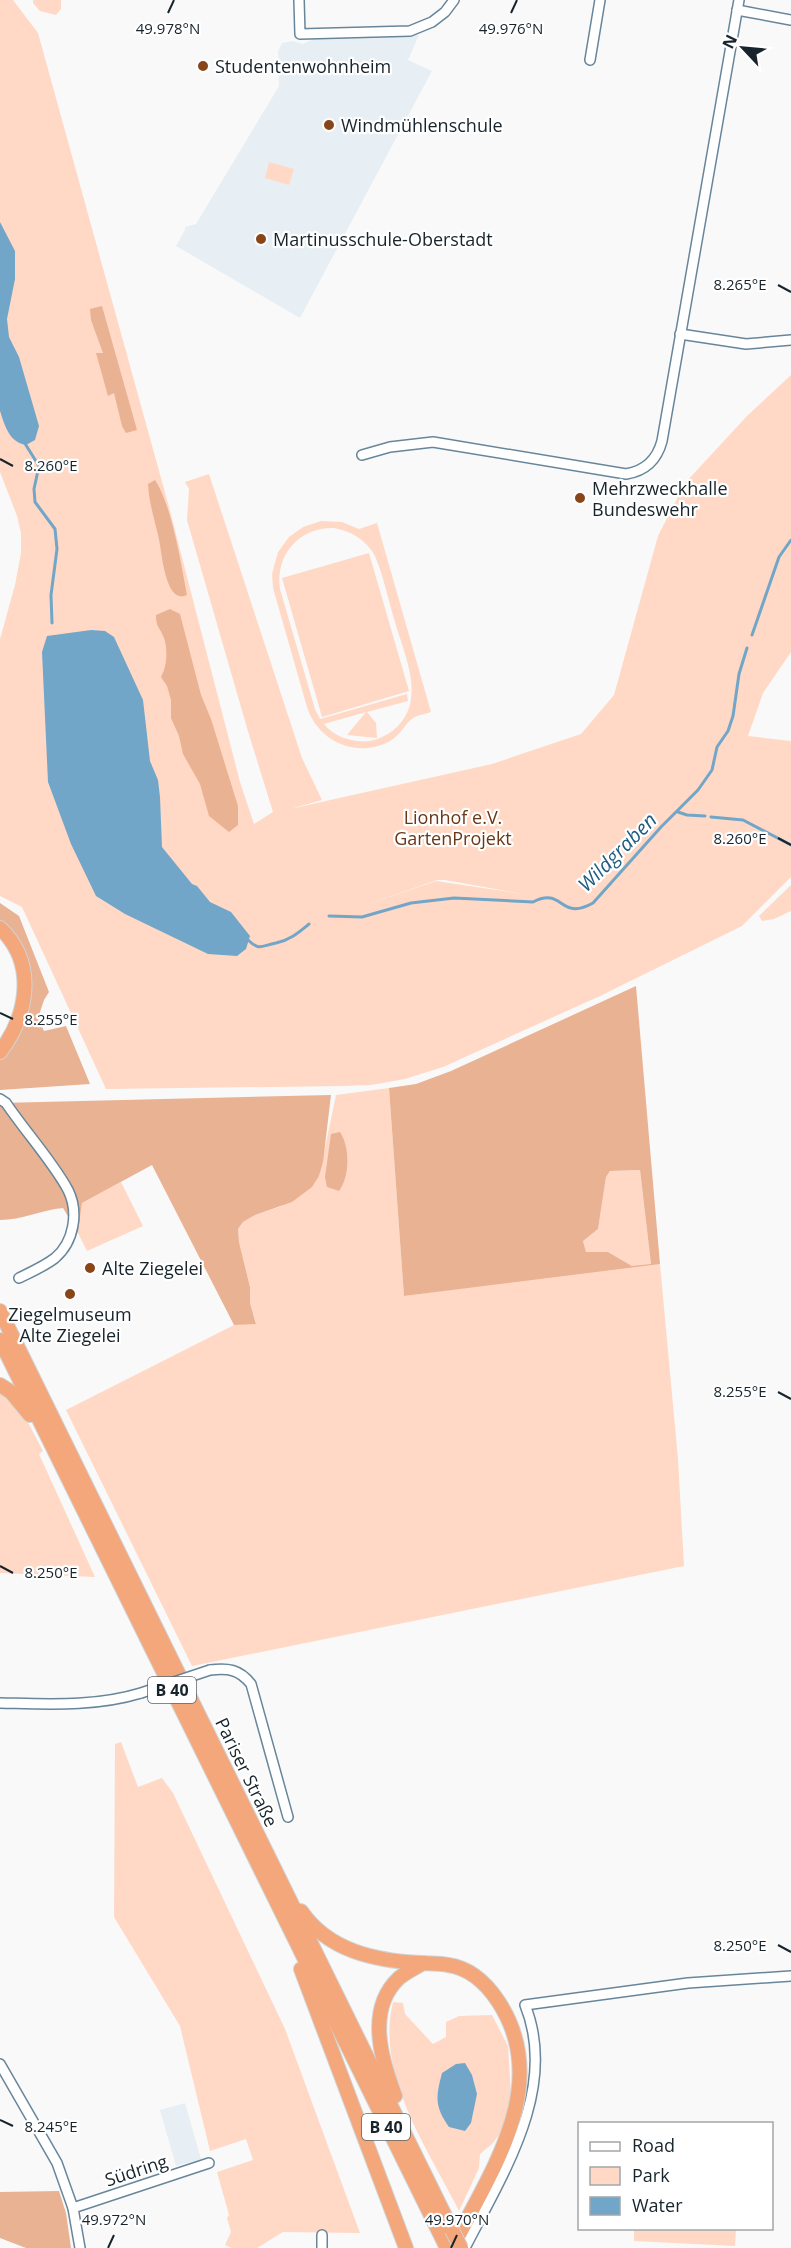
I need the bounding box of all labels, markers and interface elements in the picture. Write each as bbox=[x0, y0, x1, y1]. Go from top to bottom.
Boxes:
text: 49.978°N bbox=[136, 18, 200, 38]
text: 49.976°N bbox=[479, 18, 543, 38]
north arrow bbox=[713, 18, 773, 78]
text: N bbox=[717, 31, 742, 52]
place label: Studentenwohnheim bbox=[215, 54, 391, 78]
marker: Studentenwohnheim bbox=[196, 59, 210, 73]
place label: Windmühlenschule bbox=[341, 113, 503, 137]
marker: Windmühlenschule bbox=[322, 118, 336, 132]
place label: Martinusschule-Oberstadt bbox=[273, 227, 493, 251]
marker: Martinusschule-Oberstadt bbox=[254, 232, 268, 246]
text: 8.265°E bbox=[713, 274, 767, 294]
text: 8.260°E bbox=[24, 455, 78, 475]
place label: Mehrzweckhalle Bundeswehr bbox=[592, 476, 728, 521]
marker: Mehrzweckhalle Bundeswehr bbox=[573, 491, 587, 505]
park label: Lionhof e.V. GartenProjekt bbox=[394, 805, 512, 850]
water label: Wildgraben bbox=[572, 807, 662, 897]
text: 8.260°E bbox=[713, 828, 767, 848]
text: 8.255°E bbox=[24, 1009, 78, 1029]
place label: Alte Ziegelei bbox=[102, 1256, 203, 1280]
marker: Alte Ziegelei bbox=[83, 1261, 97, 1275]
marker: Ziegelmuseum Alte Ziegelei bbox=[63, 1287, 77, 1301]
place label: Ziegelmuseum Alte Ziegelei bbox=[8, 1302, 132, 1347]
text: 8.255°E bbox=[713, 1381, 767, 1401]
text: 8.250°E bbox=[24, 1562, 78, 1582]
road number: B 40 bbox=[148, 1677, 196, 1703]
street label: Pariser Straße bbox=[210, 1714, 284, 1830]
text: 8.250°E bbox=[713, 1935, 767, 1955]
road number: B 40 bbox=[362, 2114, 410, 2140]
text: 8.245°E bbox=[24, 2116, 78, 2136]
legend bbox=[578, 2122, 773, 2230]
text: Road bbox=[632, 2133, 675, 2157]
street label: Südring bbox=[102, 2149, 171, 2191]
text: Park bbox=[632, 2163, 670, 2187]
text: Water bbox=[632, 2193, 683, 2217]
text: 49.972°N bbox=[82, 2209, 146, 2229]
text: 49.970°N bbox=[425, 2209, 489, 2229]

